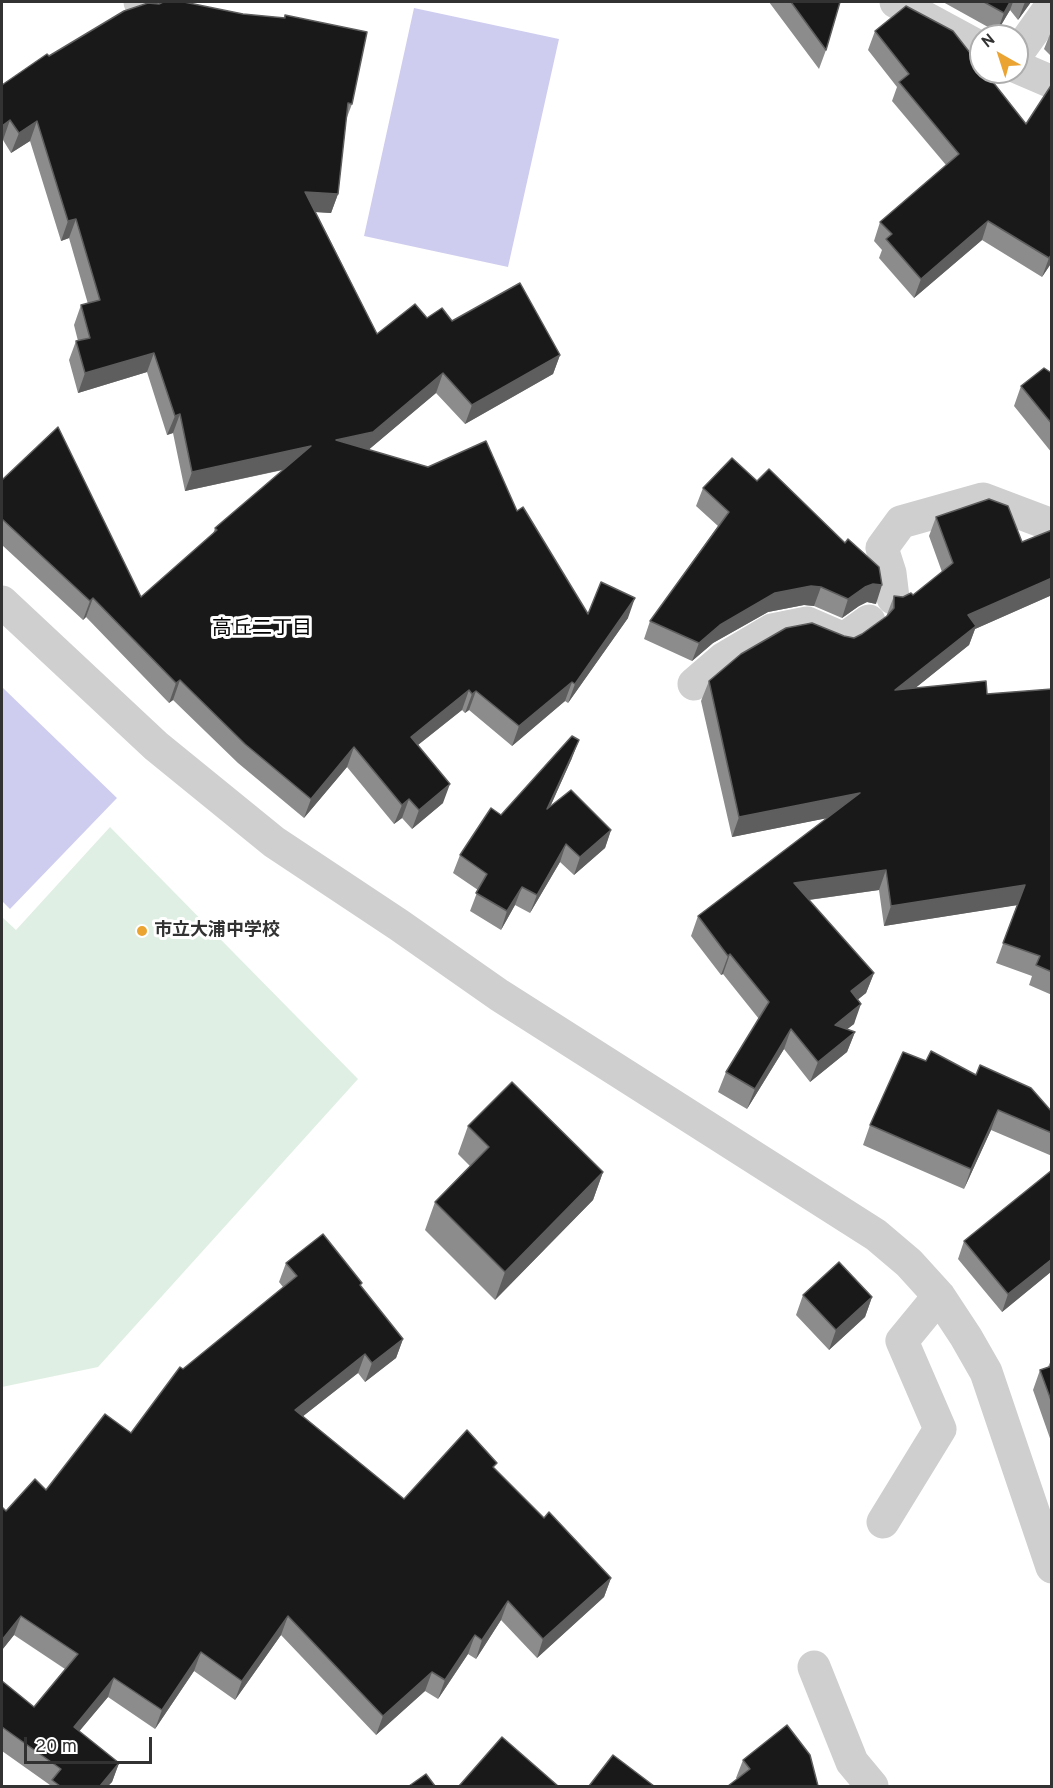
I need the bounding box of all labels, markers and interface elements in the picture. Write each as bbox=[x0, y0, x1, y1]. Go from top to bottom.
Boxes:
north arrow bbox=[969, 24, 1029, 84]
text: N bbox=[978, 30, 1000, 53]
district label: 高丘二丁目 bbox=[212, 618, 312, 642]
place label: 市立大浦中学校 bbox=[154, 920, 280, 942]
marker: 市立大浦中学校 bbox=[135, 924, 149, 938]
scale bar bbox=[27, 1725, 154, 1763]
text: 20 m bbox=[35, 1736, 77, 1759]

